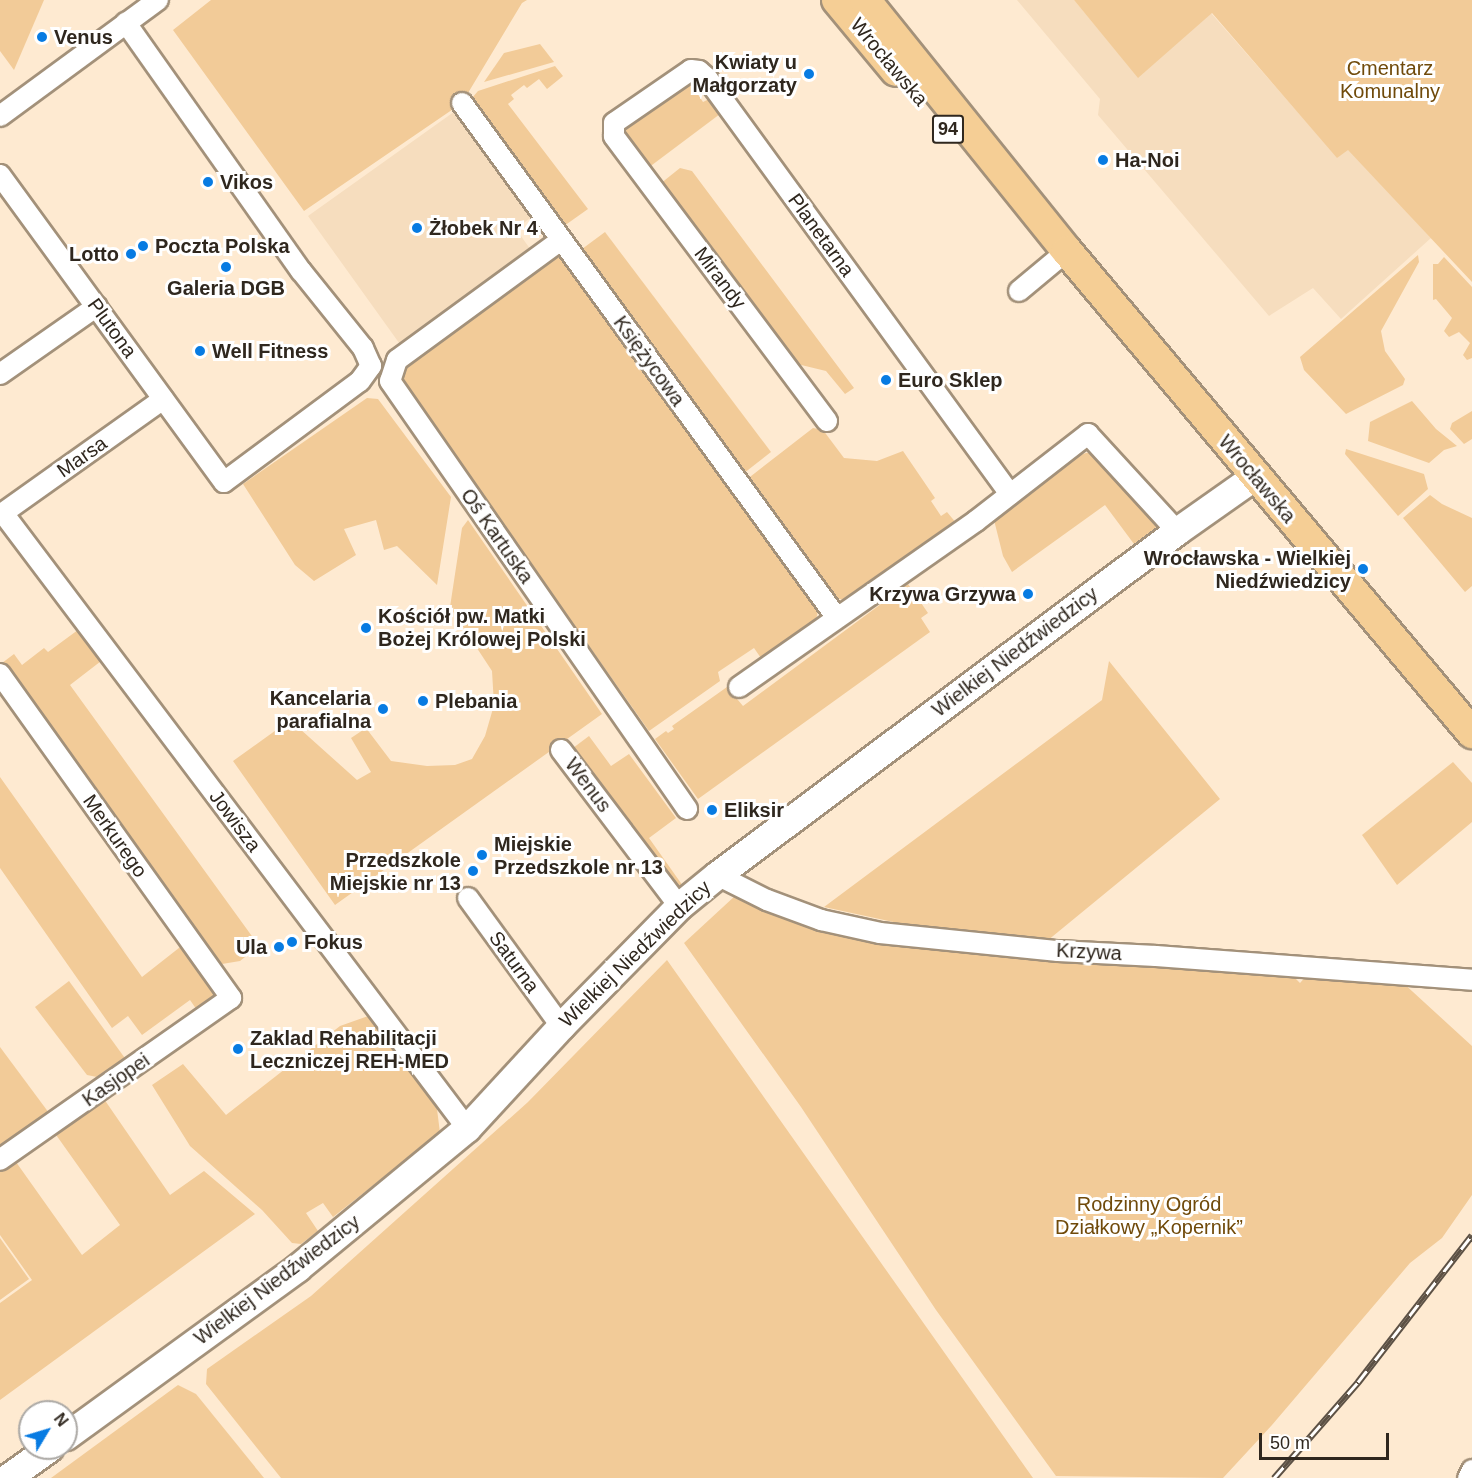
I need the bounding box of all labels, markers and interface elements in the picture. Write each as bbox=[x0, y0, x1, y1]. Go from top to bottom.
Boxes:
street label: Wrocławska bbox=[845, 13, 933, 111]
place label: Venus bbox=[54, 25, 113, 49]
marker: Venus bbox=[35, 30, 49, 44]
place label: Kwiaty u Małgorzaty bbox=[693, 51, 797, 98]
park label: Cmentarz Komunalny bbox=[1340, 57, 1440, 104]
marker: Kwiaty u Małgorzaty bbox=[802, 67, 816, 81]
road number: 94 bbox=[932, 114, 964, 144]
place label: Ha-Noi bbox=[1115, 148, 1179, 172]
marker: Ha-Noi bbox=[1096, 153, 1110, 167]
place label: Vikos bbox=[220, 170, 273, 194]
marker: Vikos bbox=[201, 175, 215, 189]
street label: Planetarna bbox=[783, 189, 859, 281]
place label: Żłobek Nr 4 bbox=[429, 216, 538, 240]
marker: Żłobek Nr 4 bbox=[410, 221, 424, 235]
place label: Poczta Polska bbox=[155, 234, 290, 258]
marker: Poczta Polska bbox=[136, 239, 150, 253]
place label: Lotto bbox=[69, 242, 119, 266]
street label: Mirandy bbox=[689, 242, 751, 314]
marker: Lotto bbox=[124, 247, 138, 261]
marker: Galeria DGB bbox=[219, 260, 233, 274]
place label: Galeria DGB bbox=[167, 276, 285, 300]
street label: Plutona bbox=[82, 294, 142, 362]
street label: Księżycowa bbox=[608, 311, 690, 411]
place label: Well Fitness bbox=[212, 339, 328, 363]
marker: Well Fitness bbox=[193, 344, 207, 358]
place label: Euro Sklep bbox=[898, 368, 1002, 392]
marker: Euro Sklep bbox=[879, 373, 893, 387]
street label: Wrocławska bbox=[1213, 430, 1301, 528]
street label: Marsa bbox=[52, 431, 112, 483]
street label: Oś Kartuska bbox=[456, 484, 538, 588]
place label: Wrocławska - Wielkiej Niedźwiedzicy bbox=[1144, 546, 1351, 593]
marker: Wrocławska - Wielkiej Niedźwiedzicy bbox=[1356, 562, 1370, 576]
place label: Krzywa Grzywa bbox=[869, 582, 1016, 606]
street label: Wielkiej Niedźwiedzicy bbox=[927, 582, 1103, 722]
marker: Krzywa Grzywa bbox=[1021, 587, 1035, 601]
place label: Kościół pw. Matki Bożej Królowej Polski bbox=[378, 604, 586, 651]
marker: Kościół pw. Matki Bożej Królowej Polski bbox=[359, 621, 373, 635]
place label: Kancelaria parafialna bbox=[270, 686, 371, 733]
place label: Plebania bbox=[435, 689, 517, 713]
marker: Plebania bbox=[416, 694, 430, 708]
marker: Kancelaria parafialna bbox=[376, 702, 390, 716]
street label: Wenus bbox=[560, 753, 616, 817]
street label: Jowisza bbox=[204, 785, 266, 857]
street label: Merkurego bbox=[78, 790, 152, 882]
place label: Eliksir bbox=[724, 798, 784, 822]
marker: Eliksir bbox=[705, 803, 719, 817]
place label: Miejskie Przedszkole nr 13 bbox=[494, 832, 663, 879]
place label: Przedszkole Miejskie nr 13 bbox=[330, 848, 461, 895]
marker: Miejskie Przedszkole nr 13 bbox=[475, 848, 489, 862]
marker: Przedszkole Miejskie nr 13 bbox=[466, 864, 480, 878]
street label: Wielkiej Niedźwiedzicy bbox=[554, 875, 716, 1033]
street label: Saturna bbox=[484, 927, 544, 997]
place label: Fokus bbox=[304, 930, 363, 954]
place label: Ula bbox=[236, 935, 267, 959]
marker: Fokus bbox=[285, 935, 299, 949]
street label: Krzywa bbox=[1056, 938, 1122, 966]
marker: Ula bbox=[272, 940, 286, 954]
place label: Zaklad Rehabilitacji Leczniczej REH-MED bbox=[250, 1026, 449, 1073]
marker: Zaklad Rehabilitacji Leczniczej REH-MED bbox=[231, 1042, 245, 1056]
street label: Kasjopei bbox=[78, 1048, 154, 1112]
park label: Rodzinny Ogród Działkowy „Kopernik” bbox=[1055, 1193, 1243, 1240]
street label: Wielkiej Niedźwiedzicy bbox=[189, 1210, 365, 1350]
north arrow bbox=[18, 1400, 78, 1460]
text: N bbox=[51, 1410, 71, 1430]
scale bar bbox=[1262, 1421, 1392, 1459]
text: 50 m bbox=[1270, 1433, 1310, 1453]

